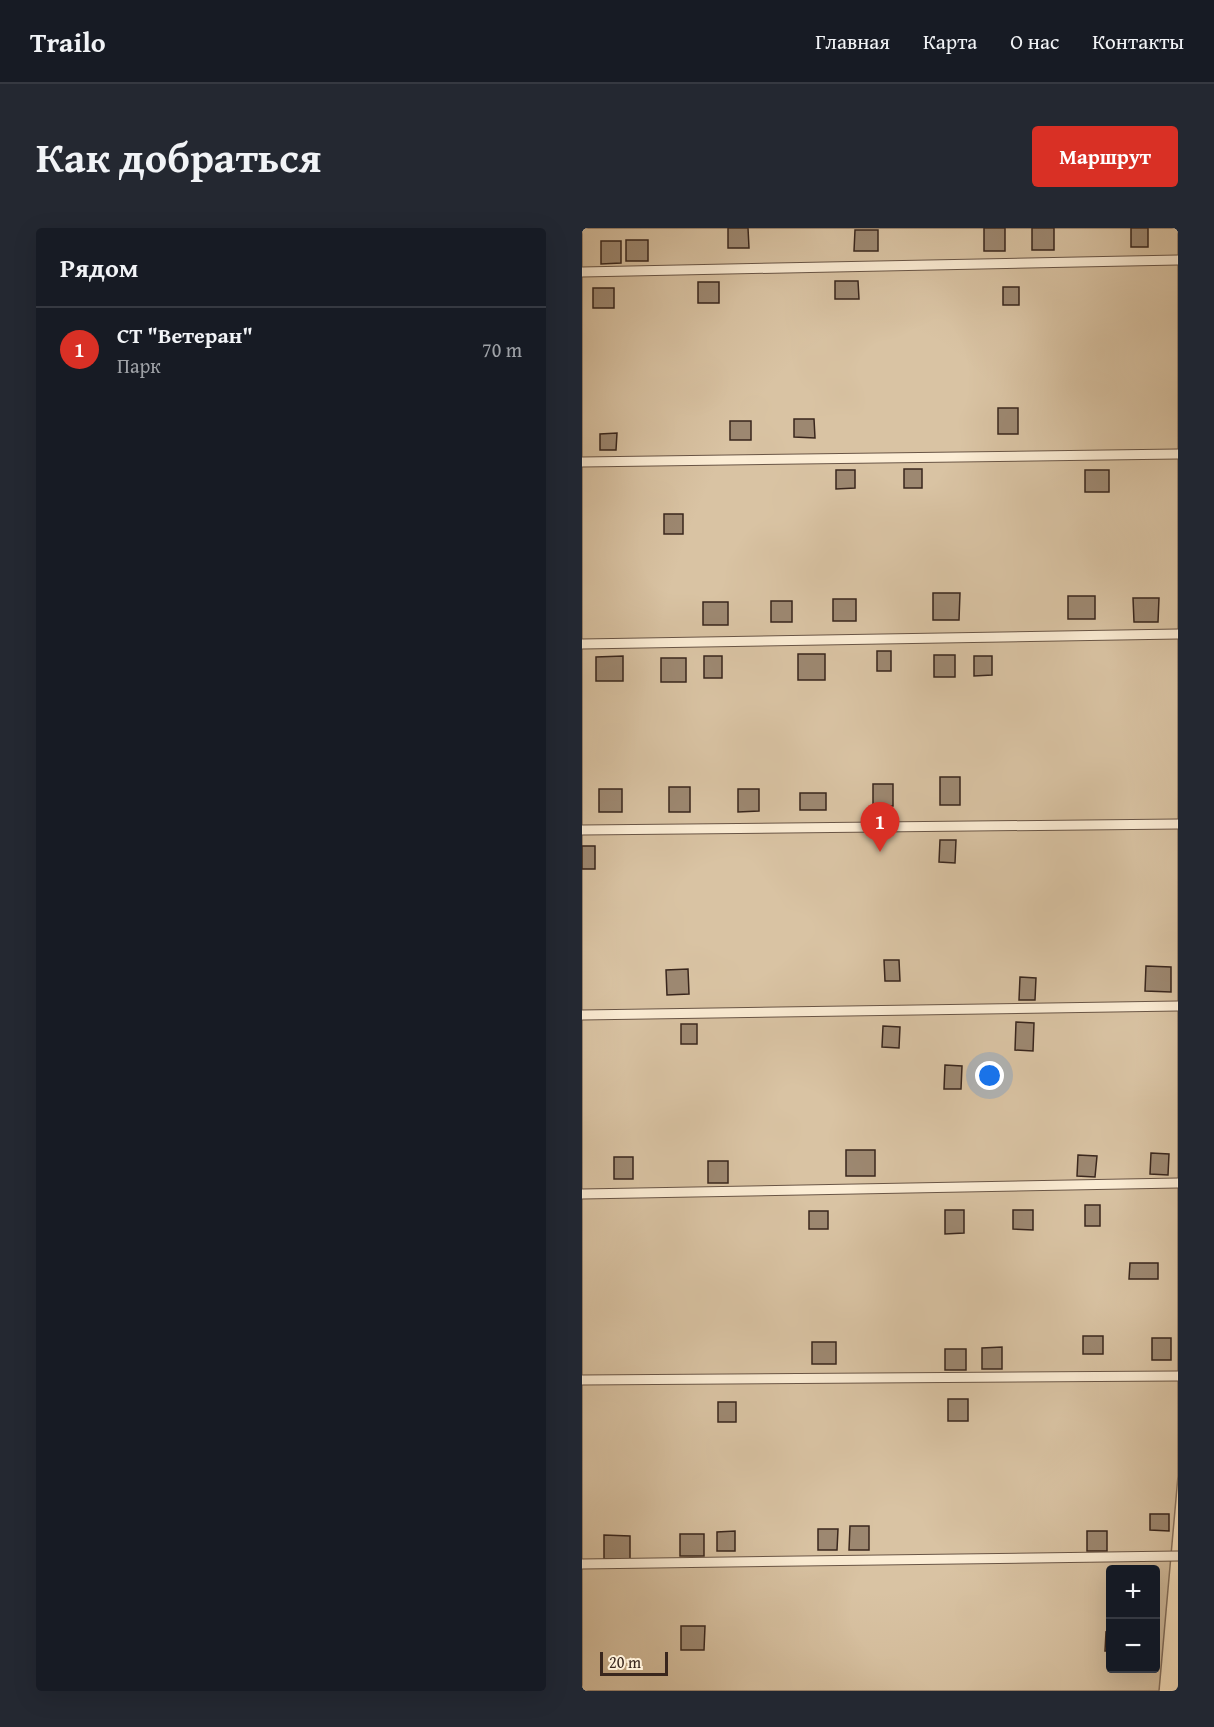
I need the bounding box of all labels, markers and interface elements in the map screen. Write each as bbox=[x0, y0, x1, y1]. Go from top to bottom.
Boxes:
text: Trailo bbox=[30, 21, 106, 62]
text: Главная bbox=[815, 26, 890, 57]
text: Карта bbox=[923, 26, 977, 57]
text: О нас bbox=[1010, 26, 1059, 57]
text: Контакты bbox=[1092, 26, 1184, 57]
text: Как добраться bbox=[36, 126, 321, 187]
button: Маршрут bbox=[1032, 126, 1178, 187]
text: Рядом bbox=[60, 248, 138, 287]
text: СТ "Ветеран" bbox=[117, 319, 253, 351]
text: 1 bbox=[74, 335, 85, 364]
text: 70 m bbox=[482, 335, 522, 364]
text: Парк bbox=[117, 351, 161, 380]
pin: 1 bbox=[860, 802, 900, 852]
your location bbox=[975, 1061, 1004, 1090]
map controls bbox=[1106, 1565, 1160, 1673]
button: + bbox=[1106, 1565, 1160, 1619]
button: − bbox=[1106, 1619, 1160, 1673]
scale bar bbox=[600, 1649, 668, 1676]
text: 20 m bbox=[609, 1650, 641, 1674]

